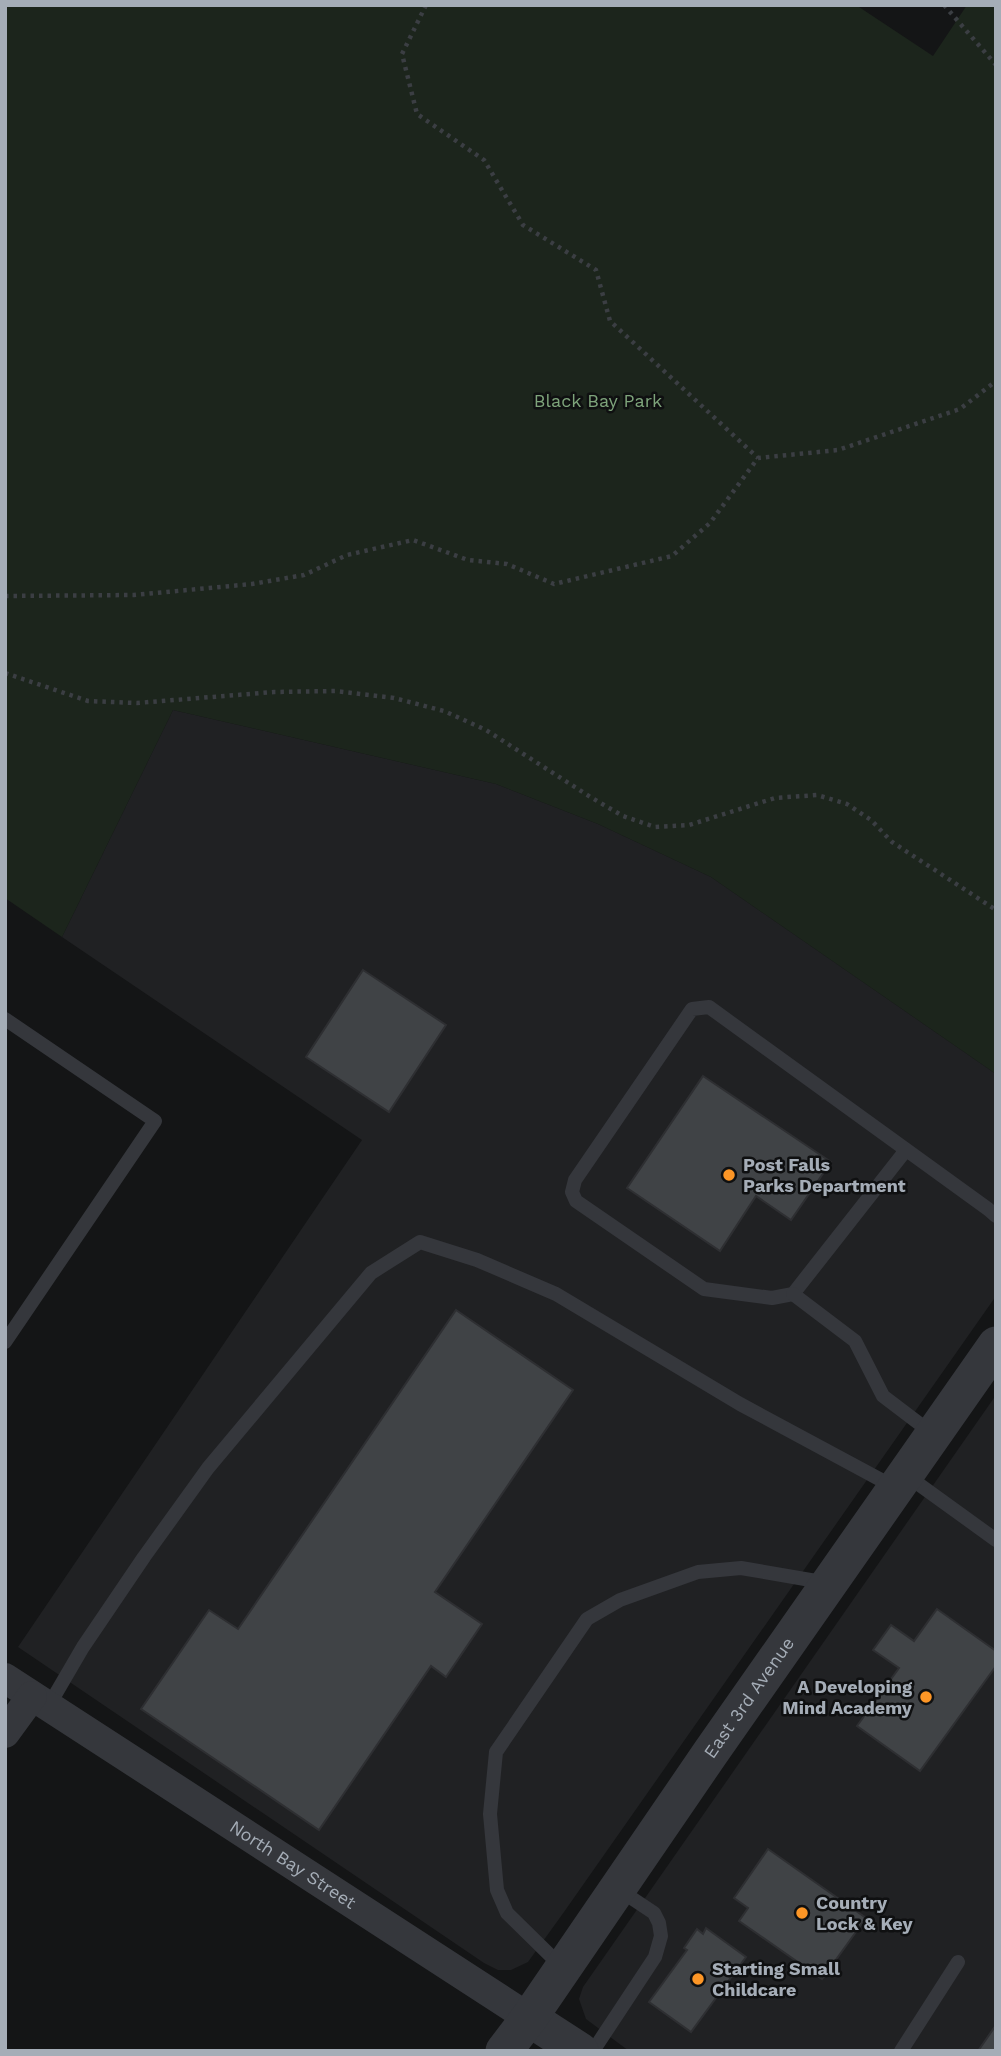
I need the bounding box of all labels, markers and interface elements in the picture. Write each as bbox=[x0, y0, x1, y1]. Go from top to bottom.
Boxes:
park label: Black Bay Park bbox=[534, 390, 662, 411]
place label: Post Falls Parks Department bbox=[743, 1154, 906, 1196]
marker: Post Falls Parks Department bbox=[721, 1167, 737, 1183]
street label: East 3rd Avenue bbox=[699, 1633, 798, 1762]
place label: A Developing Mind Academy bbox=[782, 1676, 913, 1718]
marker: A Developing Mind Academy bbox=[918, 1689, 934, 1705]
street label: North Bay Street bbox=[226, 1816, 360, 1913]
place label: Country Lock & Key bbox=[816, 1892, 913, 1934]
marker: Country Lock & Key bbox=[794, 1905, 810, 1921]
place label: Starting Small Childcare bbox=[712, 1958, 840, 2000]
marker: Starting Small Childcare bbox=[690, 1971, 706, 1987]

